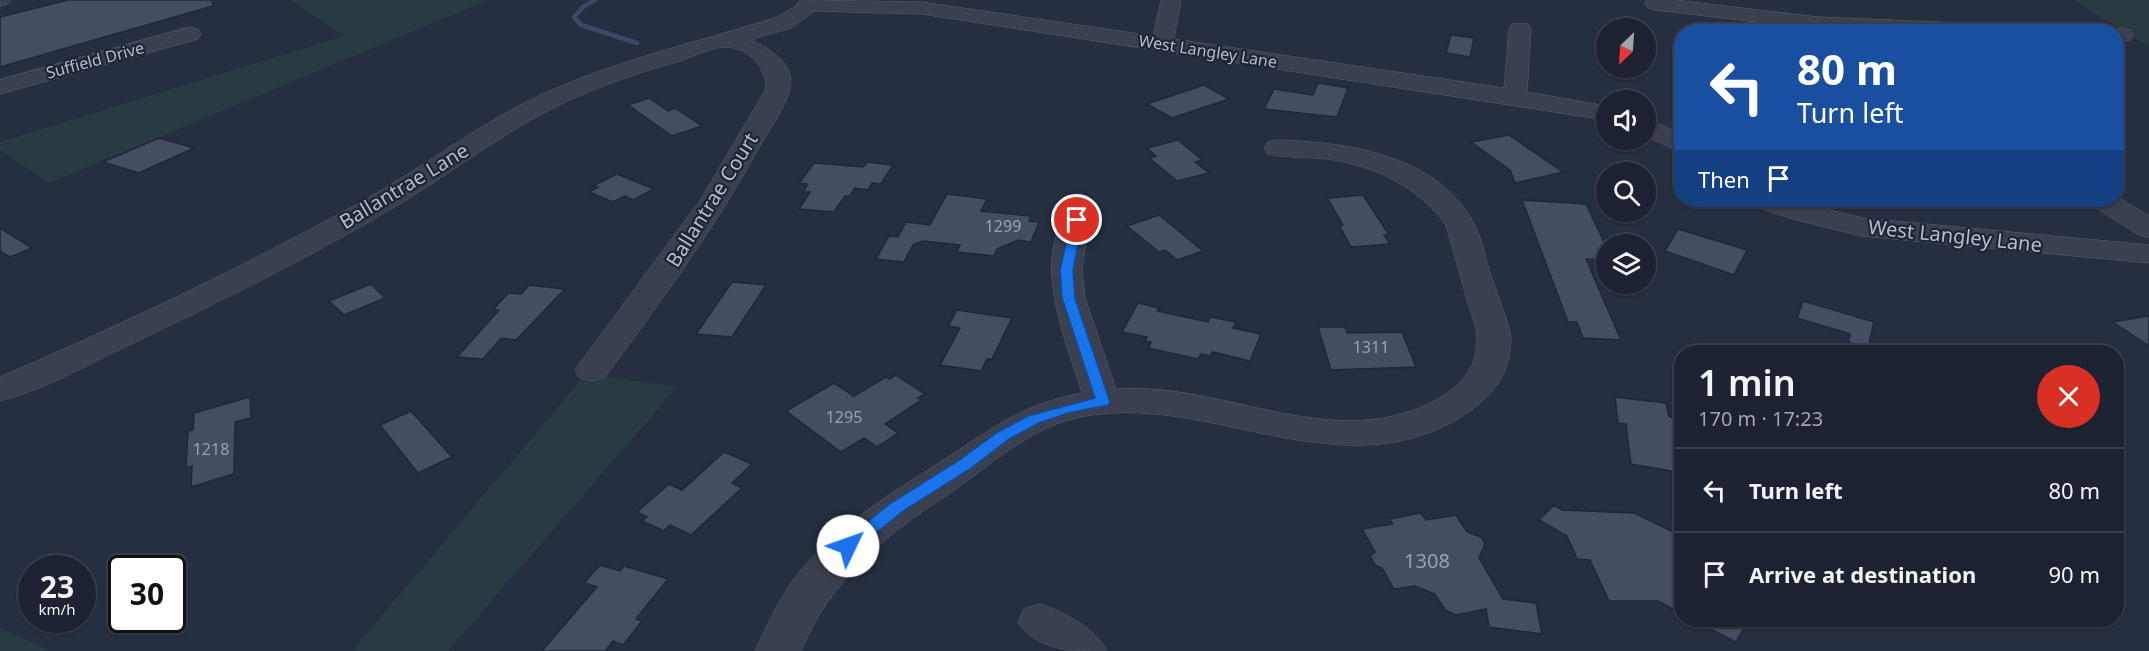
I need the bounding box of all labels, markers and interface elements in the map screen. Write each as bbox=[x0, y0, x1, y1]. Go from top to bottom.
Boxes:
north arrow bbox=[1596, 18, 1656, 78]
map controls bbox=[1596, 18, 1656, 294]
street label: West Langley Lane bbox=[1137, 29, 1279, 73]
street label: Suffield Drive bbox=[44, 36, 146, 84]
text: 80 m bbox=[1797, 40, 1897, 97]
icon: left bbox=[1698, 48, 1776, 126]
button: sound bbox=[1596, 90, 1656, 150]
text: Turn left bbox=[1797, 94, 1903, 131]
street label: Ballantrae Court bbox=[659, 128, 764, 272]
street label: Ballantrae Lane bbox=[334, 136, 473, 235]
button: search bbox=[1596, 162, 1656, 222]
icon: arrive bbox=[1762, 162, 1795, 195]
text: Then bbox=[1698, 164, 1750, 194]
pin bbox=[1051, 194, 1102, 245]
icon: arrive bbox=[1060, 203, 1093, 236]
street label: West Langley Lane bbox=[1867, 213, 2043, 258]
house number: 1299 bbox=[985, 215, 1021, 237]
button: layers bbox=[1596, 234, 1656, 294]
house number: 1311 bbox=[1353, 336, 1389, 358]
text: 1 min bbox=[1698, 358, 1796, 407]
button: close bbox=[2037, 365, 2100, 428]
text: 170 m · 17:23 bbox=[1698, 405, 1823, 432]
house number: 1295 bbox=[826, 406, 862, 428]
house number: 1218 bbox=[193, 438, 229, 460]
icon: left bbox=[1698, 474, 1731, 507]
text: Turn left bbox=[1749, 475, 1843, 505]
text: 80 m bbox=[2049, 475, 2100, 505]
position arrow bbox=[816, 514, 880, 578]
house number: 1308 bbox=[1404, 547, 1450, 574]
speed limit sign: 30 bbox=[108, 555, 186, 633]
icon: arrive bbox=[1698, 558, 1731, 591]
text: Arrive at destination bbox=[1749, 559, 1976, 589]
text: 90 m bbox=[2049, 559, 2100, 589]
text: 23 bbox=[40, 566, 74, 607]
text: km/h bbox=[39, 599, 75, 619]

